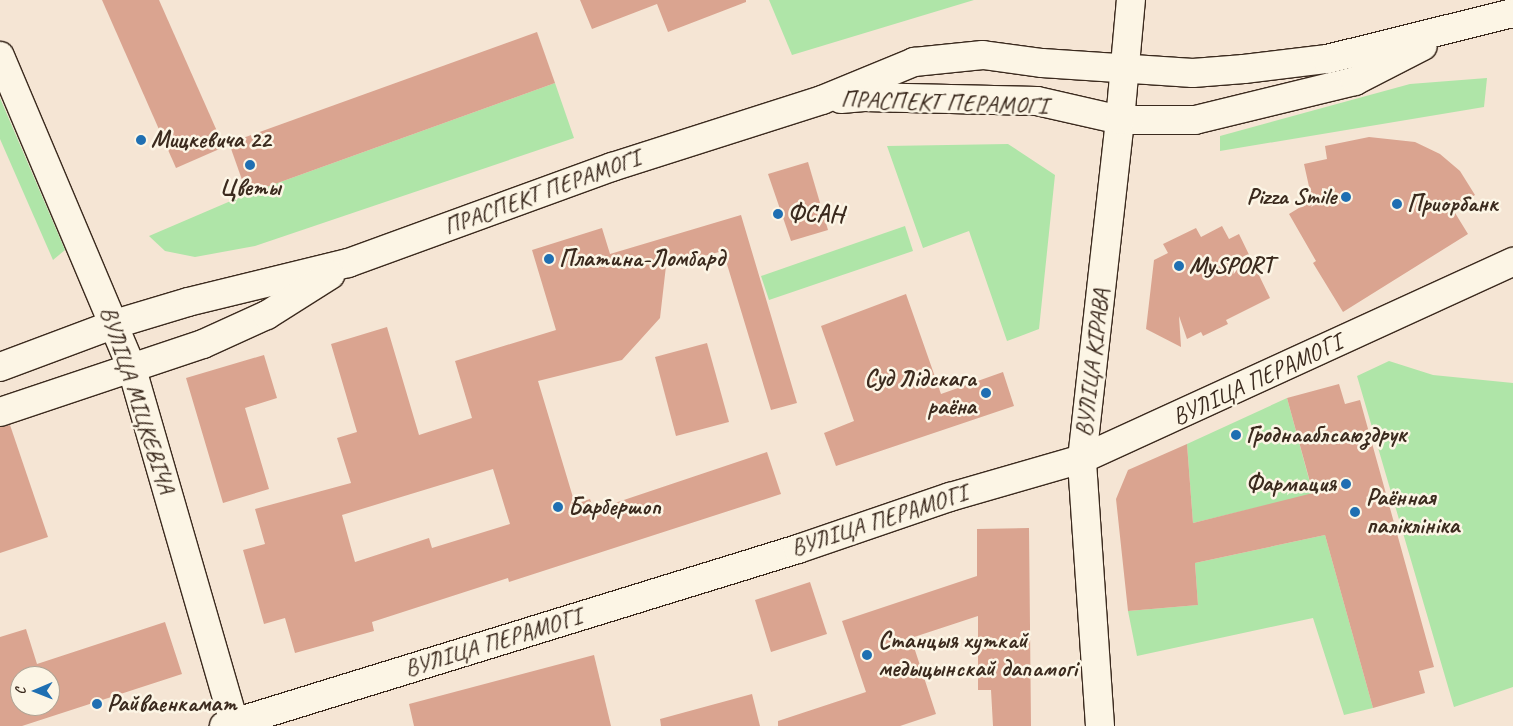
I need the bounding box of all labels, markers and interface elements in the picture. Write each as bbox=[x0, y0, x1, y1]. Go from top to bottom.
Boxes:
street label: ПРАСПЕКТ ПЕРАМОГІ bbox=[840, 85, 1048, 121]
place label: Мицкевича 22 bbox=[151, 126, 271, 154]
marker: Мицкевича 22 bbox=[135, 134, 147, 146]
street label: ПРАСПЕКТ ПЕРАМОГІ bbox=[440, 144, 644, 242]
marker: Цветы bbox=[244, 159, 256, 171]
place label: Цветы bbox=[220, 174, 280, 202]
place label: Pizza Smile bbox=[1247, 183, 1336, 211]
place label: Приорбанк bbox=[1407, 190, 1498, 218]
marker: Pizza Smile bbox=[1340, 191, 1352, 203]
marker: Приорбанк bbox=[1391, 198, 1403, 210]
place label: ФСАН bbox=[788, 200, 844, 228]
marker: ФСАН bbox=[772, 208, 784, 220]
place label: Платина-Ломбард bbox=[559, 245, 725, 273]
place label: MySPORT bbox=[1189, 252, 1273, 280]
marker: Платина-Ломбард bbox=[543, 253, 555, 265]
marker: MySPORT bbox=[1173, 260, 1185, 272]
street label: ВУЛІЦА КІРАВА bbox=[1070, 288, 1116, 438]
street label: ВУЛІЦА МІЦКЕВІЧА bbox=[93, 303, 181, 497]
street label: ВУЛІЦА ПЕРАМОГІ bbox=[1168, 329, 1346, 431]
place label: Суд Лідскага раёна bbox=[864, 365, 976, 421]
marker: Суд Лідскага раёна bbox=[980, 387, 992, 399]
place label: Гроднааблсаюздрук bbox=[1246, 421, 1406, 449]
marker: Гроднааблсаюздрук bbox=[1230, 429, 1242, 441]
place label: Фармация bbox=[1246, 470, 1336, 498]
marker: Фармация bbox=[1340, 478, 1352, 490]
street label: ВУЛІЦА ПЕРАМОГІ bbox=[788, 479, 970, 563]
place label: Раённая паліклініка bbox=[1366, 484, 1459, 540]
place label: Барбершоп bbox=[568, 493, 661, 521]
marker: Барбершоп bbox=[552, 501, 564, 513]
marker: Раённая паліклініка bbox=[1348, 505, 1362, 519]
street label: ВУЛІЦА ПЕРАМОГІ bbox=[402, 603, 584, 683]
place label: Станцыя хуткай медыцынскай дапамогі bbox=[878, 627, 1077, 683]
marker: Станцыя хуткай медыцынскай дапамогі bbox=[860, 648, 874, 662]
north arrow bbox=[10, 666, 60, 716]
text: С bbox=[12, 688, 29, 695]
place label: Райваенкамат bbox=[107, 690, 237, 718]
marker: Райваенкамат bbox=[91, 698, 103, 710]

